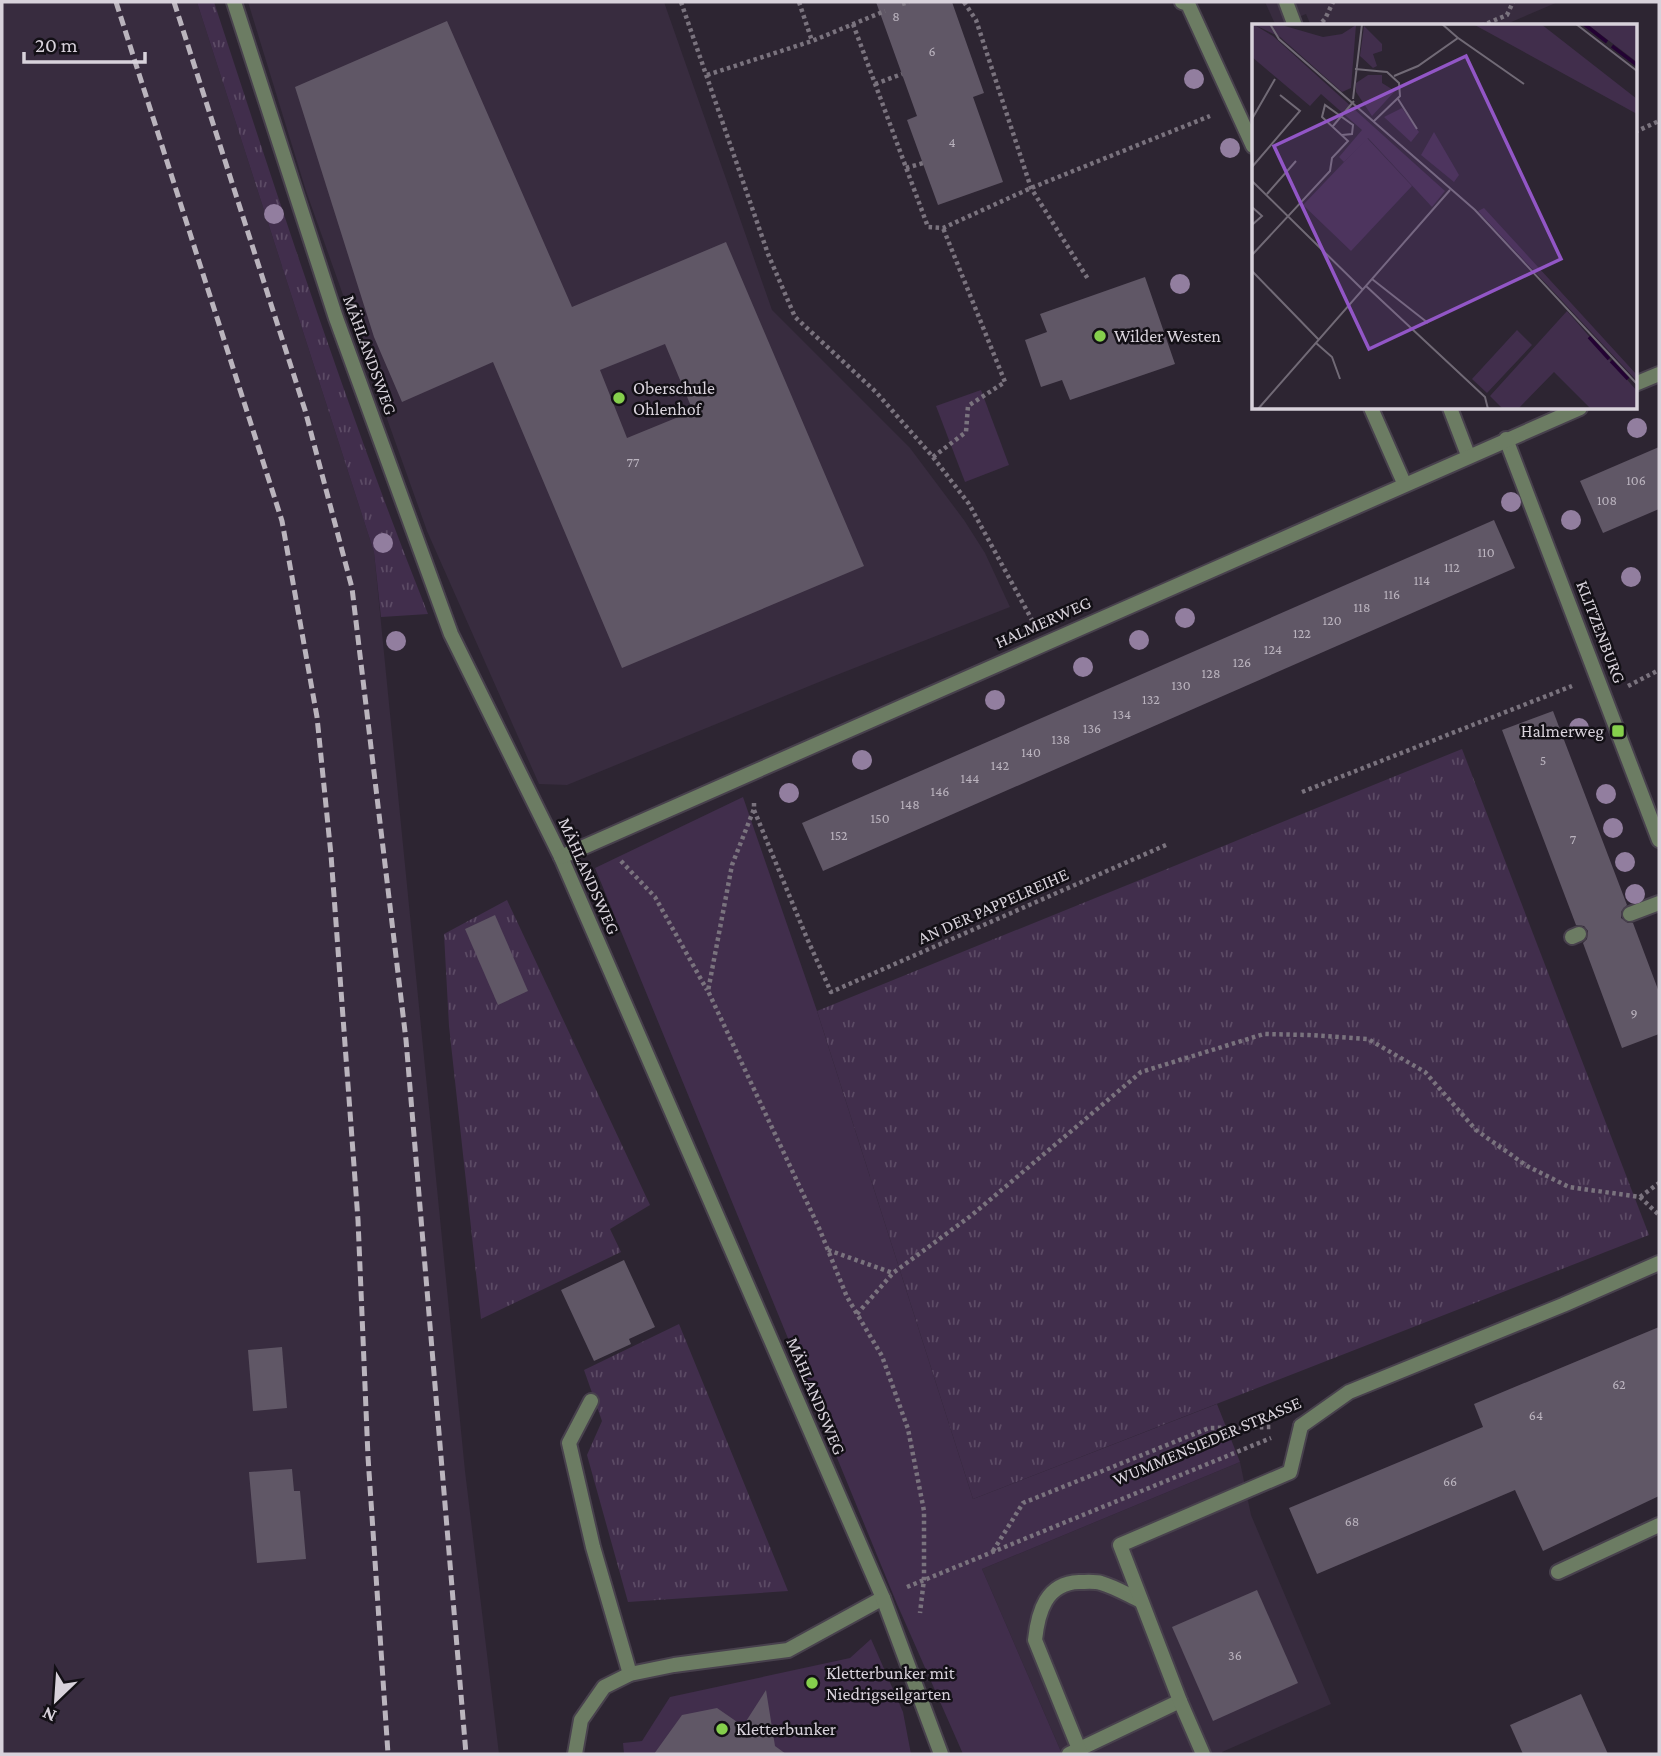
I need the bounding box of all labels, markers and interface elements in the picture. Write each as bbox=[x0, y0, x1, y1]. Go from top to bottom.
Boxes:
house number: 8 bbox=[892, 8, 900, 24]
scale bar bbox=[24, 21, 145, 65]
inset map bbox=[1252, 24, 1636, 410]
text: 20 m bbox=[35, 33, 78, 57]
house number: 6 bbox=[928, 43, 936, 59]
house number: 4 bbox=[948, 134, 956, 150]
street label: MÄHLANDSWEG bbox=[339, 292, 401, 418]
place label: Wilder Westen bbox=[1114, 326, 1221, 346]
marker: Wilder Westen bbox=[1092, 328, 1108, 344]
place label: Oberschule Ohlenhof bbox=[633, 378, 715, 419]
marker: Oberschule Ohlenhof bbox=[611, 390, 627, 406]
house number: 77 bbox=[627, 454, 640, 470]
house number: 106 bbox=[1626, 472, 1646, 488]
house number: 108 bbox=[1597, 492, 1617, 508]
house number: 110 bbox=[1477, 544, 1495, 560]
house number: 112 bbox=[1444, 559, 1460, 575]
house number: 114 bbox=[1414, 572, 1430, 588]
street label: KLITZENBURG bbox=[1572, 578, 1630, 686]
house number: 116 bbox=[1384, 586, 1400, 602]
street label: HALMERWEG bbox=[992, 592, 1094, 652]
house number: 118 bbox=[1354, 599, 1370, 615]
house number: 120 bbox=[1322, 612, 1342, 628]
house number: 122 bbox=[1293, 625, 1311, 641]
house number: 124 bbox=[1264, 641, 1282, 657]
house number: 126 bbox=[1233, 654, 1251, 670]
house number: 128 bbox=[1202, 665, 1220, 681]
house number: 130 bbox=[1171, 677, 1191, 693]
house number: 132 bbox=[1142, 691, 1160, 707]
house number: 134 bbox=[1113, 706, 1131, 722]
house number: 136 bbox=[1083, 720, 1101, 736]
place label: Halmerweg bbox=[1521, 721, 1604, 741]
marker: Halmerweg bbox=[1610, 723, 1626, 739]
house number: 138 bbox=[1052, 731, 1070, 747]
house number: 140 bbox=[1021, 744, 1041, 760]
house number: 5 bbox=[1540, 752, 1546, 768]
house number: 142 bbox=[991, 757, 1009, 773]
house number: 144 bbox=[961, 770, 979, 786]
house number: 146 bbox=[931, 783, 949, 799]
house number: 148 bbox=[900, 796, 920, 812]
house number: 150 bbox=[870, 810, 890, 826]
street label: MÄHLANDSWEG bbox=[554, 814, 624, 938]
house number: 152 bbox=[830, 827, 848, 843]
house number: 7 bbox=[1570, 831, 1577, 847]
street label: AN DER PAPPELREIHE bbox=[915, 864, 1072, 948]
house number: 9 bbox=[1630, 1005, 1638, 1021]
street label: MÄHLANDSWEG bbox=[782, 1334, 850, 1458]
house number: 62 bbox=[1612, 1376, 1626, 1392]
street label: WUMMENSIEDER STRASSE bbox=[1110, 1392, 1304, 1490]
house number: 64 bbox=[1529, 1407, 1543, 1423]
house number: 66 bbox=[1443, 1473, 1457, 1489]
house number: 68 bbox=[1345, 1513, 1359, 1529]
house number: 36 bbox=[1228, 1647, 1242, 1663]
place label: Kletterbunker mit Niedrigseilgarten bbox=[826, 1663, 956, 1704]
north arrow bbox=[21, 1665, 91, 1735]
marker: Kletterbunker mit Niedrigseilgarten bbox=[804, 1675, 820, 1691]
text: N bbox=[39, 1703, 59, 1727]
place label: Kletterbunker bbox=[736, 1719, 837, 1739]
marker: Kletterbunker bbox=[714, 1721, 730, 1737]

